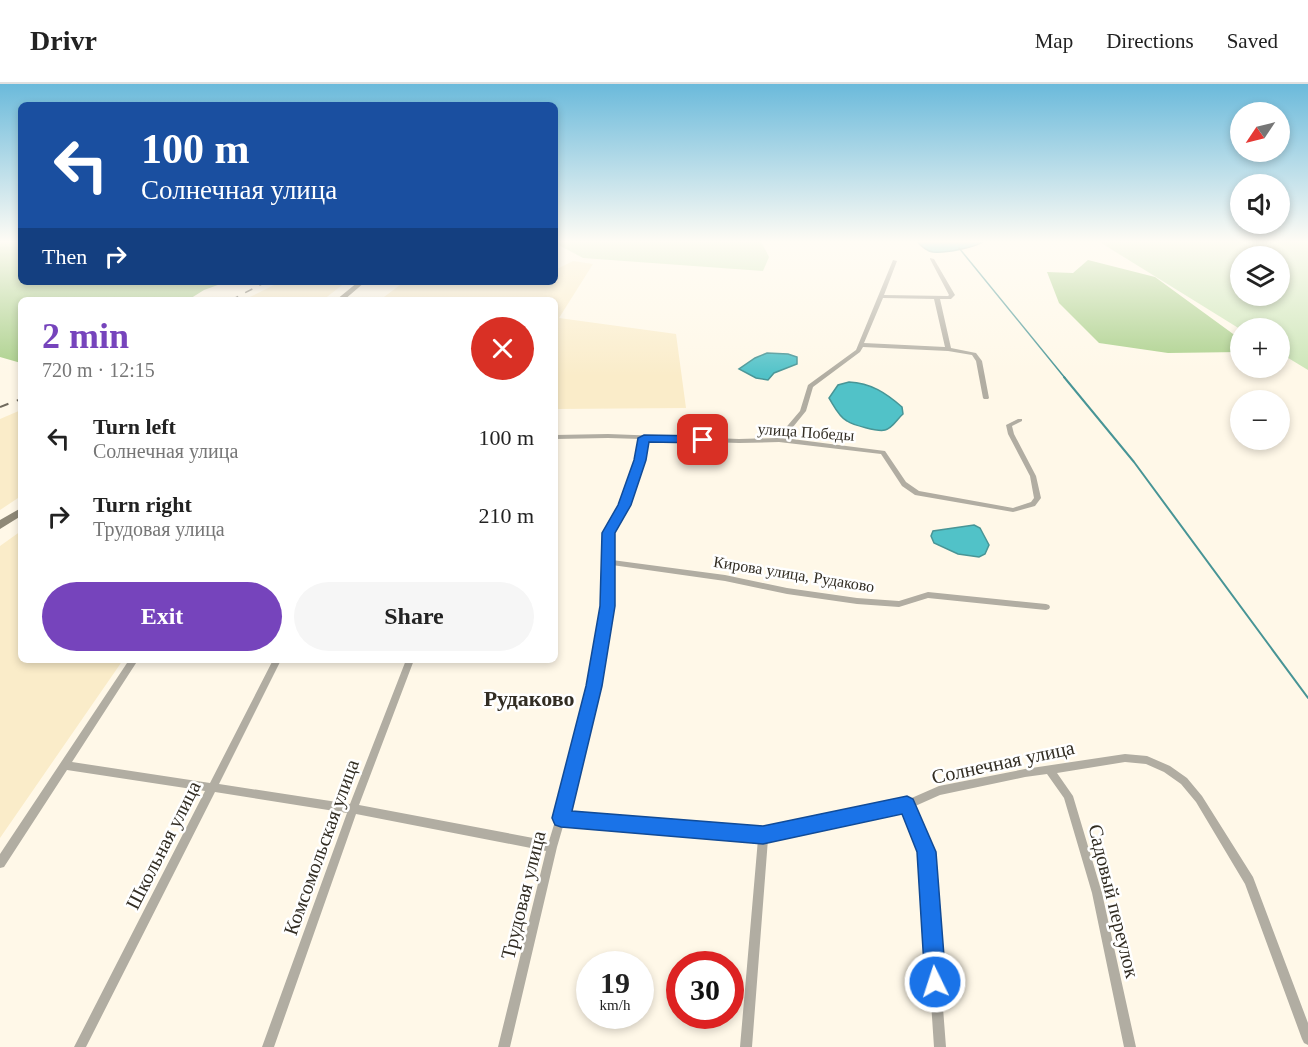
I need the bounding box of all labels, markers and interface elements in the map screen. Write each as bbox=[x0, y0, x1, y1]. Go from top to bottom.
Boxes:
text: Drivr bbox=[30, 25, 97, 56]
text: Map bbox=[1035, 29, 1073, 53]
text: Directions bbox=[1106, 29, 1194, 53]
text: Saved bbox=[1227, 29, 1278, 53]
north arrow bbox=[1230, 102, 1290, 162]
map controls bbox=[1230, 102, 1290, 450]
icon: left bbox=[42, 126, 120, 204]
text: 100 m bbox=[141, 126, 250, 172]
button: sound bbox=[1230, 174, 1290, 234]
text: Солнечная улица bbox=[141, 175, 337, 205]
icon: right bbox=[99, 240, 132, 273]
text: Then bbox=[42, 244, 87, 269]
button: layers bbox=[1230, 246, 1290, 306]
text: 2 min bbox=[42, 316, 129, 356]
button: close bbox=[471, 317, 534, 380]
button: + bbox=[1230, 318, 1290, 378]
text: 720 m · 12:15 bbox=[42, 359, 155, 381]
button: − bbox=[1230, 390, 1290, 450]
text: Turn left bbox=[93, 414, 176, 439]
pin bbox=[677, 414, 728, 465]
street label: улица Победы bbox=[757, 420, 855, 445]
icon: left bbox=[42, 422, 75, 455]
icon: arrive bbox=[686, 423, 719, 456]
text: 100 m bbox=[478, 425, 534, 450]
text: Солнечная улица bbox=[93, 440, 238, 462]
text: Turn right bbox=[93, 492, 192, 517]
icon: right bbox=[42, 500, 75, 533]
text: 210 m bbox=[478, 503, 534, 528]
text: Трудовая улица bbox=[93, 518, 225, 540]
street label: Кирова улица, Рудаково bbox=[712, 553, 876, 596]
button: Exit bbox=[42, 582, 282, 651]
button: Share bbox=[294, 582, 534, 651]
district label: Рудаково bbox=[484, 686, 574, 711]
street label: Солнечная улица bbox=[930, 736, 1077, 789]
street label: Комсомольская улица bbox=[279, 756, 364, 938]
street label: Школьная улица bbox=[121, 777, 206, 913]
street label: Садовый переулок bbox=[1083, 822, 1144, 981]
street label: Трудовая улица bbox=[496, 828, 551, 962]
position arrow bbox=[903, 950, 967, 1014]
speed limit sign: 30 bbox=[666, 951, 744, 1029]
text: 19 bbox=[600, 966, 630, 999]
text: km/h bbox=[600, 997, 630, 1013]

